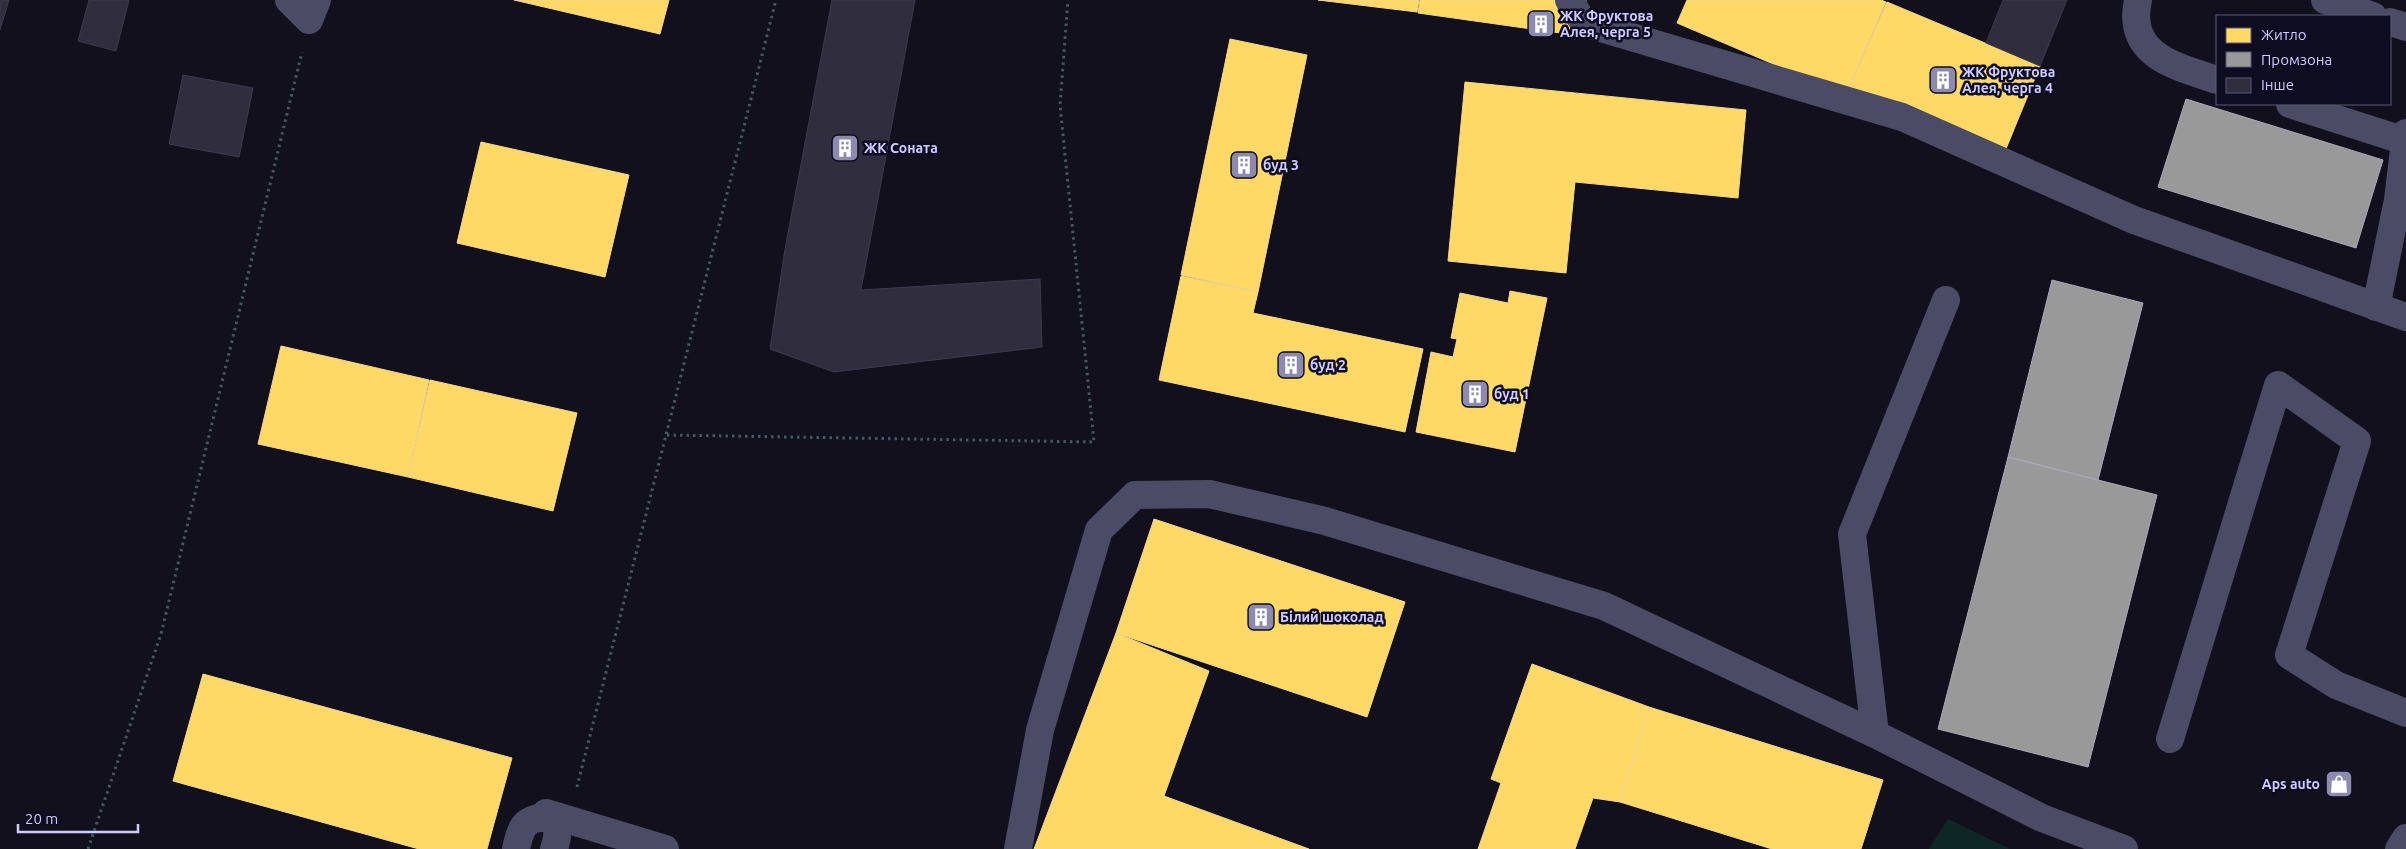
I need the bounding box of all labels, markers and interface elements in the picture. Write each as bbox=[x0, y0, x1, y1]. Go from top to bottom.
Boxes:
place label: ЖК Фруктова Алея, черга 5 bbox=[1560, 8, 1653, 40]
building icon: ЖК Фруктова Алея, черга 5 bbox=[1526, 9, 1556, 39]
legend bbox=[2216, 15, 2391, 105]
text: Житло bbox=[2261, 26, 2307, 43]
text: Промзона bbox=[2261, 51, 2332, 68]
place label: ЖК Фруктова Алея, черга 4 bbox=[1962, 64, 2055, 96]
building icon: ЖК Фруктова Алея, черга 4 bbox=[1928, 65, 1958, 95]
text: Інше bbox=[2261, 76, 2294, 93]
building icon: ЖК Соната bbox=[830, 133, 860, 163]
place label: ЖК Соната bbox=[864, 140, 938, 156]
building icon: буд 3 bbox=[1229, 150, 1259, 180]
place label: буд 3 bbox=[1263, 157, 1299, 173]
building icon: буд 2 bbox=[1276, 350, 1306, 380]
place label: буд 2 bbox=[1310, 357, 1346, 373]
building icon: буд 1 bbox=[1460, 379, 1490, 409]
place label: буд 1 bbox=[1494, 386, 1530, 402]
building icon: Білий шоколад bbox=[1246, 602, 1276, 632]
place label: Білий шоколад bbox=[1280, 609, 1384, 625]
shop icon: Aps auto bbox=[2324, 769, 2354, 799]
place label: Aps auto bbox=[2262, 776, 2320, 792]
scale bar bbox=[18, 802, 138, 834]
text: 20 m bbox=[25, 810, 58, 827]

